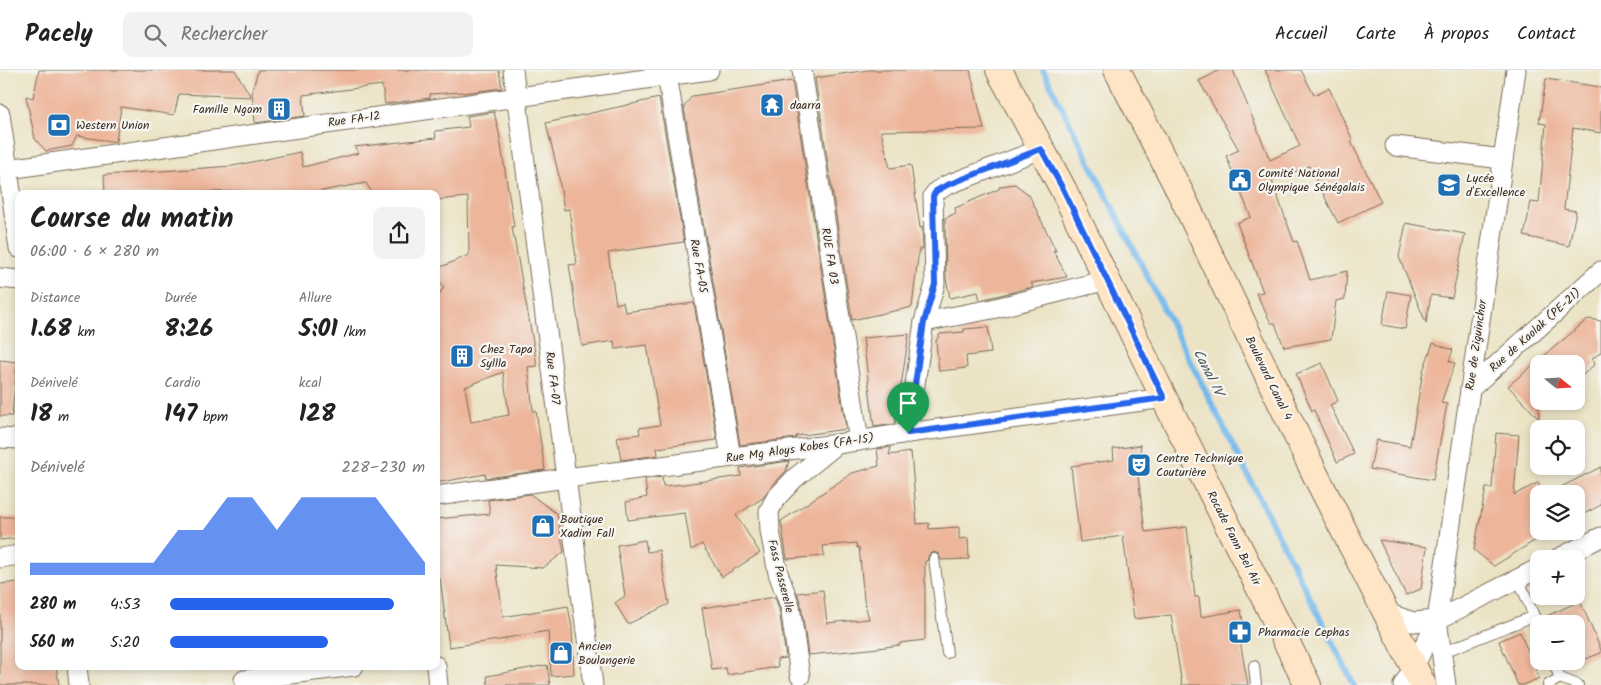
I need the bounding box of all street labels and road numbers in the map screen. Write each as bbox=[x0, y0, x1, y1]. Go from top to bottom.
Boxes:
street label: Rue FA-12 bbox=[327, 106, 382, 133]
street label: RUE FA 03 bbox=[816, 226, 843, 286]
street label: Rue FA-05 bbox=[684, 238, 713, 296]
street label: Rue de Kaolak (PE-21) bbox=[1485, 284, 1586, 377]
street label: Rue de Ziguinchor bbox=[1461, 297, 1492, 392]
street label: Boulevard Canal 4 bbox=[1240, 333, 1297, 424]
street label: Rue FA-07 bbox=[540, 350, 565, 406]
street label: Rue Mg Aloys Kobes (FA-15) bbox=[725, 429, 875, 468]
street label: Rocade Fann Bel Air bbox=[1201, 488, 1266, 590]
street label: Fass Passerelle bbox=[762, 537, 799, 616]

